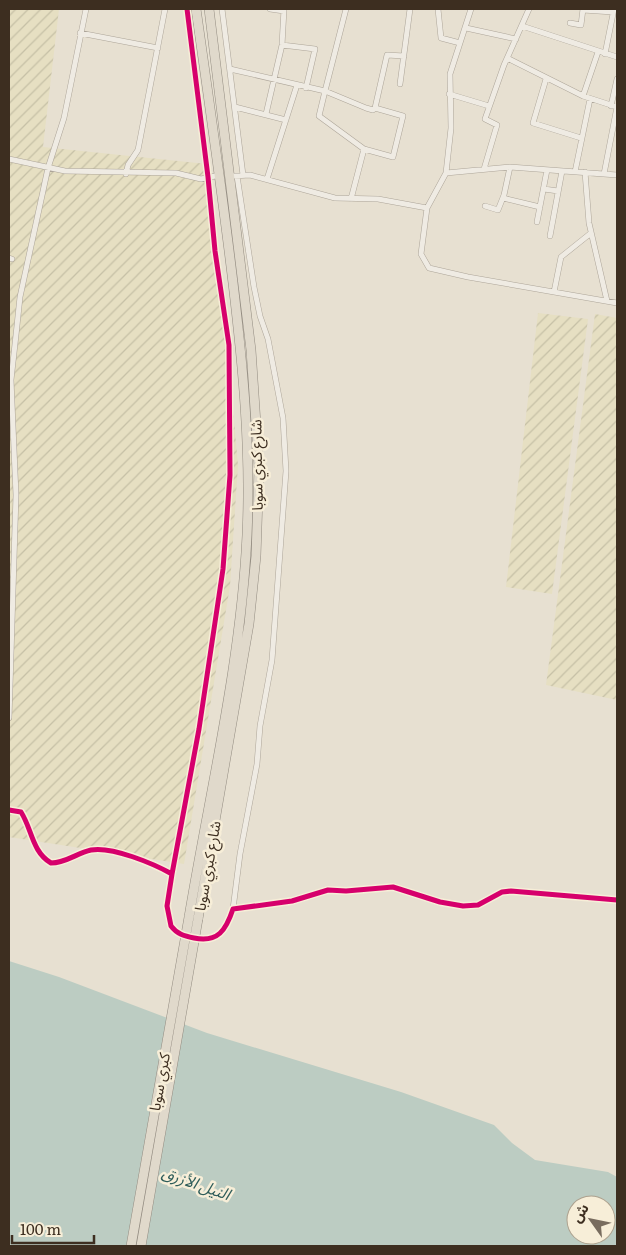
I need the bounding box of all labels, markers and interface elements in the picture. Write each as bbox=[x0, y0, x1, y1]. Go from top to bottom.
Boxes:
street label: شارع كبري سوبا bbox=[243, 419, 270, 511]
street label: شارع كبري سوبا bbox=[187, 819, 228, 913]
street label: كبري سوبا bbox=[142, 1050, 177, 1113]
water label: النيل الأزرق bbox=[159, 1159, 236, 1206]
north arrow bbox=[566, 1195, 616, 1245]
text: ش bbox=[566, 1199, 593, 1226]
scale bar bbox=[12, 1212, 95, 1244]
text: 100 m bbox=[20, 1217, 61, 1240]

